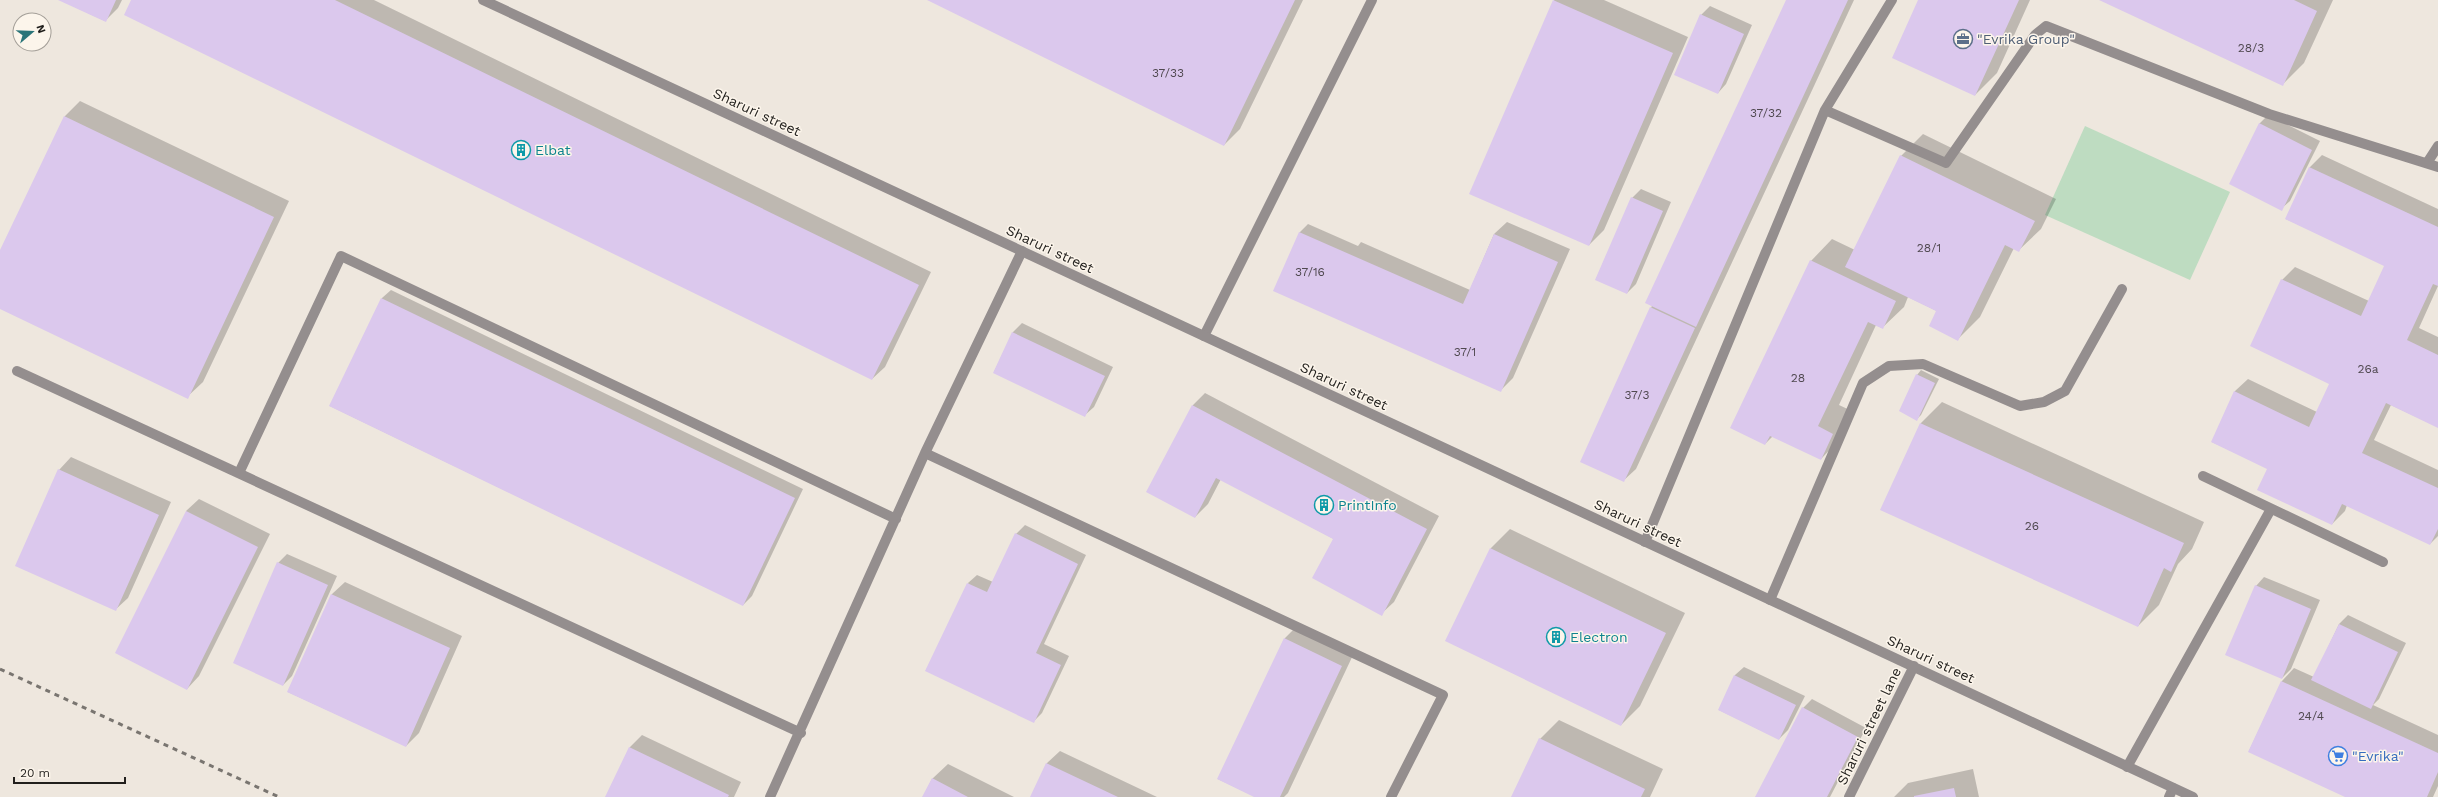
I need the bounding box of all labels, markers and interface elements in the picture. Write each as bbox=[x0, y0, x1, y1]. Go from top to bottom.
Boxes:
north arrow bbox=[12, 12, 52, 52]
text: N bbox=[34, 23, 48, 35]
office icon: "Evrika Group" bbox=[1952, 28, 1974, 50]
place label: "Evrika Group" bbox=[1977, 31, 2075, 47]
house number: 28/3 bbox=[2238, 41, 2264, 55]
house number: 37/33 bbox=[1152, 66, 1184, 80]
street label: Sharuri street bbox=[711, 85, 803, 139]
house number: 37/32 bbox=[1750, 106, 1782, 120]
building icon: Elbat bbox=[510, 139, 532, 161]
place label: Elbat bbox=[535, 142, 571, 158]
street label: Sharuri street bbox=[1004, 222, 1096, 276]
house number: 28/1 bbox=[1917, 241, 1941, 255]
house number: 37/16 bbox=[1295, 265, 1325, 279]
house number: 37/1 bbox=[1454, 345, 1476, 359]
street label: Sharuri street bbox=[1298, 359, 1390, 413]
house number: 26a bbox=[2357, 362, 2379, 376]
house number: 28 bbox=[1791, 371, 1805, 385]
house number: 37/3 bbox=[1625, 388, 1649, 402]
building icon: PrintInfo bbox=[1313, 494, 1335, 516]
street label: Sharuri street bbox=[1592, 496, 1684, 550]
place label: PrintInfo bbox=[1338, 497, 1397, 513]
house number: 26 bbox=[2025, 519, 2039, 533]
building icon: Electron bbox=[1545, 626, 1567, 648]
place label: Electron bbox=[1570, 629, 1628, 645]
street label: Sharuri street bbox=[1885, 632, 1977, 686]
street label: Sharuri street lane bbox=[1834, 665, 1904, 787]
house number: 24/4 bbox=[2298, 709, 2324, 723]
supermarket icon: "Evrika" bbox=[2327, 745, 2349, 767]
place label: "Evrika" bbox=[2352, 748, 2404, 764]
scale bar bbox=[14, 759, 125, 785]
text: 20 m bbox=[20, 766, 50, 780]

